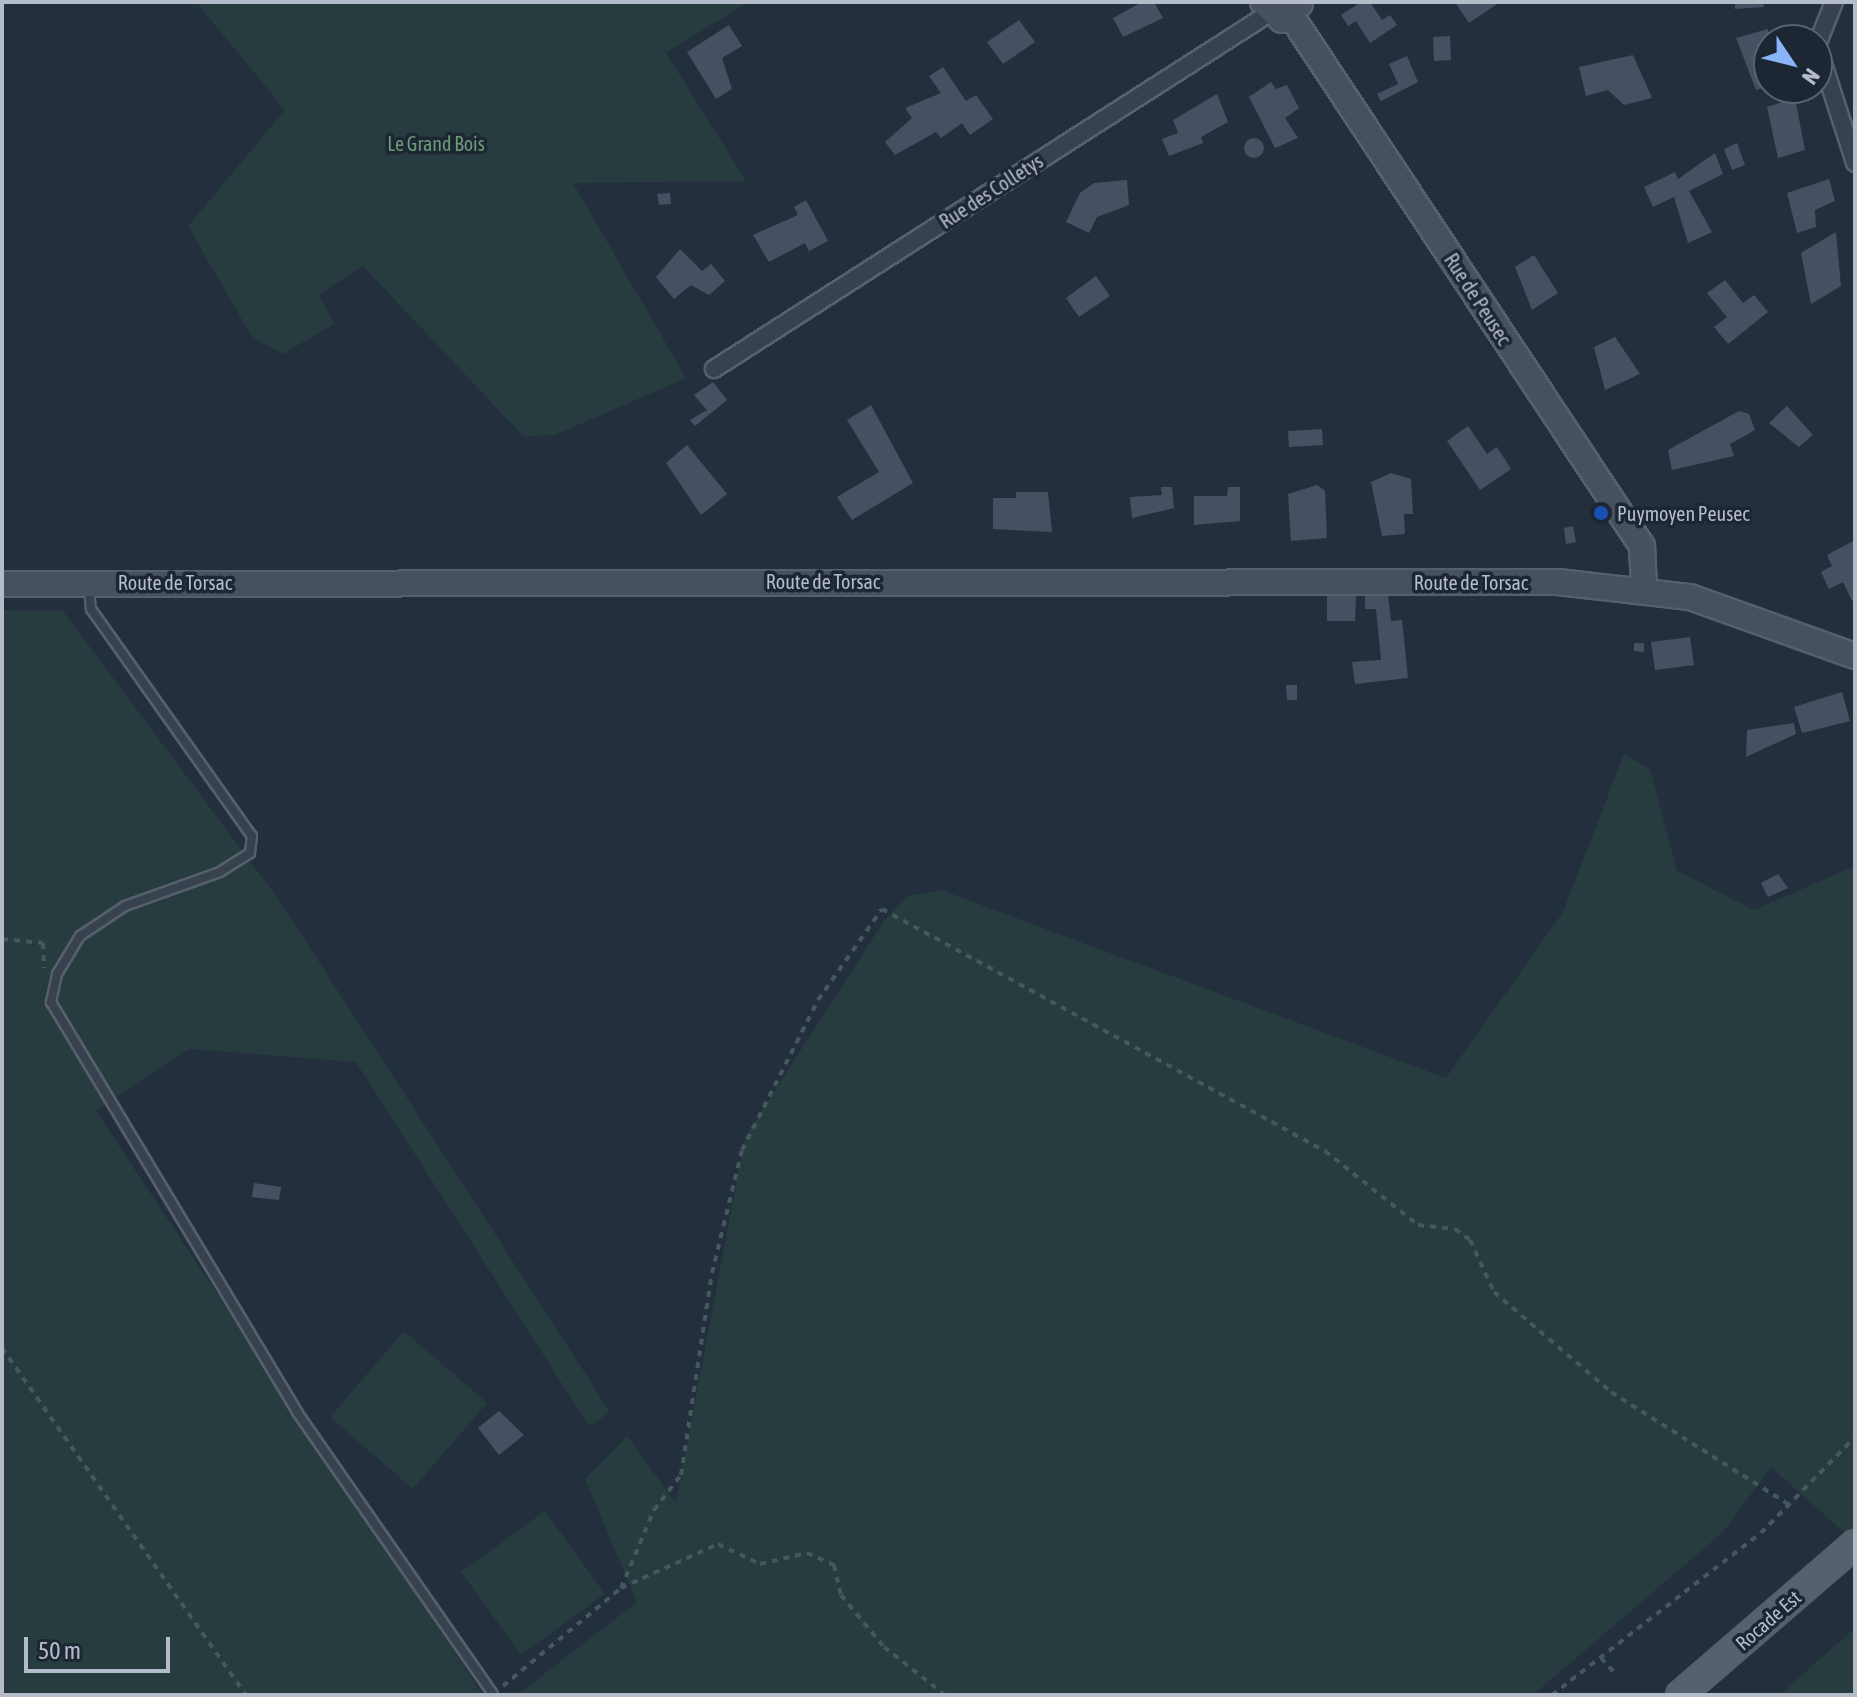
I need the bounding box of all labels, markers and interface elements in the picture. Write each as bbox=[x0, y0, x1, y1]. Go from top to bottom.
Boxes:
north arrow bbox=[1753, 24, 1833, 104]
text: N bbox=[1797, 64, 1825, 89]
park label: Le Grand Bois bbox=[387, 131, 485, 155]
street label: Rue des Colletys bbox=[935, 149, 1047, 233]
street label: Rue de Peusec bbox=[1439, 249, 1517, 349]
place label: Puymoyen Peusec bbox=[1617, 501, 1750, 525]
marker: Puymoyen Peusec bbox=[1592, 504, 1610, 522]
street label: Route de Torsac bbox=[766, 569, 880, 593]
street label: Route de Torsac bbox=[118, 570, 232, 594]
street label: Route de Torsac bbox=[1414, 570, 1528, 594]
street label: Rocade Est bbox=[1730, 1585, 1806, 1655]
scale bar bbox=[28, 1621, 174, 1671]
text: 50 m bbox=[38, 1637, 81, 1664]

